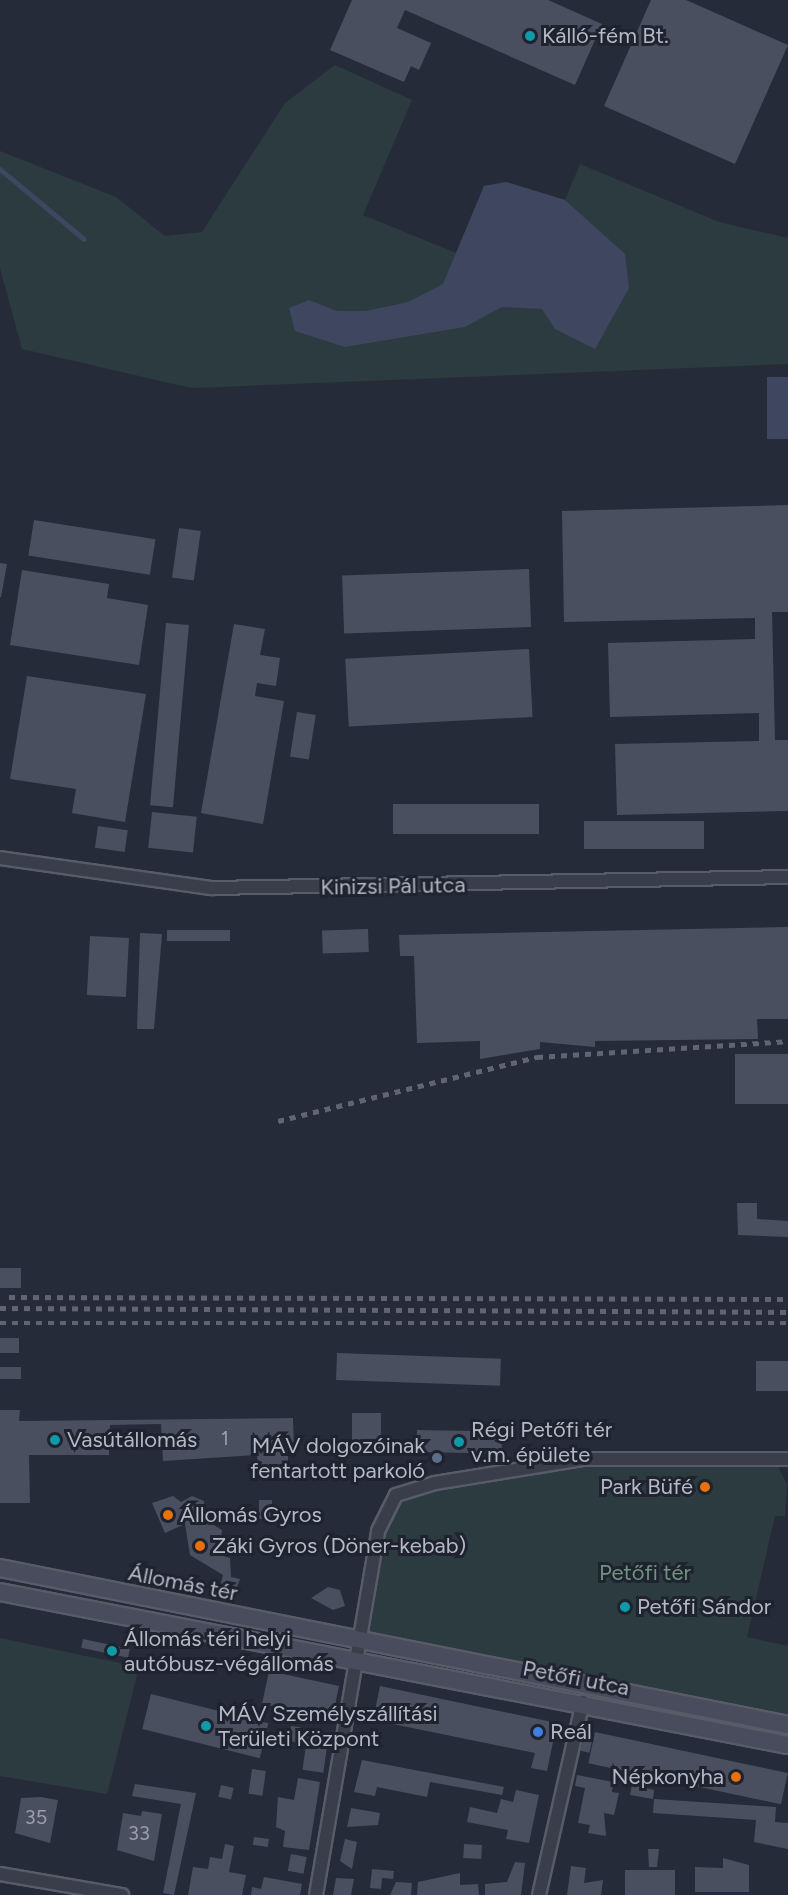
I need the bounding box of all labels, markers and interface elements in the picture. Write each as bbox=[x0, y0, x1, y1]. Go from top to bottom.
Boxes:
place label: Kálló-fém Bt. bbox=[542, 23, 669, 49]
marker: Kálló-fém Bt. bbox=[523, 29, 537, 43]
street label: Kinizsi Pál utca bbox=[320, 872, 466, 900]
place label: Régi Petőfi tér v.m. épülete bbox=[471, 1416, 612, 1468]
house number: 1 bbox=[221, 1426, 229, 1450]
place label: Vasútállomás bbox=[67, 1427, 197, 1453]
place label: MÁV dolgozóinak fentartott parkoló bbox=[250, 1432, 425, 1484]
marker: Vasútállomás bbox=[48, 1433, 62, 1447]
marker: Régi Petőfi tér v.m. épülete bbox=[452, 1435, 466, 1449]
marker: MÁV dolgozóinak fentartott parkoló bbox=[430, 1451, 444, 1465]
place label: Park Büfé bbox=[600, 1474, 693, 1500]
marker: Park Büfé bbox=[698, 1480, 712, 1494]
place label: Állomás Gyros bbox=[180, 1502, 322, 1528]
marker: Állomás Gyros bbox=[161, 1508, 175, 1522]
place label: Záki Gyros (Döner-kebab) bbox=[212, 1533, 466, 1559]
marker: Záki Gyros (Döner-kebab) bbox=[193, 1539, 207, 1553]
street label: Állomás tér bbox=[126, 1559, 240, 1607]
park label: Petőfi tér bbox=[599, 1560, 691, 1586]
place label: Petőfi Sándor bbox=[637, 1594, 771, 1620]
marker: Petőfi Sándor bbox=[618, 1600, 632, 1614]
place label: Állomás téri helyi autóbusz-végállomás bbox=[124, 1625, 334, 1676]
marker: Állomás téri helyi autóbusz-végállomás bbox=[105, 1644, 119, 1658]
street label: Petőfi utca bbox=[521, 1655, 631, 1701]
place label: MÁV Személyszállítási Területi Központ bbox=[218, 1700, 438, 1752]
marker: MÁV Személyszállítási Területi Központ bbox=[199, 1719, 213, 1733]
place label: Reál bbox=[550, 1719, 592, 1745]
marker: Reál bbox=[531, 1725, 545, 1739]
place label: Népkonyha bbox=[612, 1764, 724, 1790]
marker: Népkonyha bbox=[729, 1770, 743, 1784]
house number: 35 bbox=[25, 1805, 47, 1829]
house number: 33 bbox=[128, 1821, 150, 1845]

